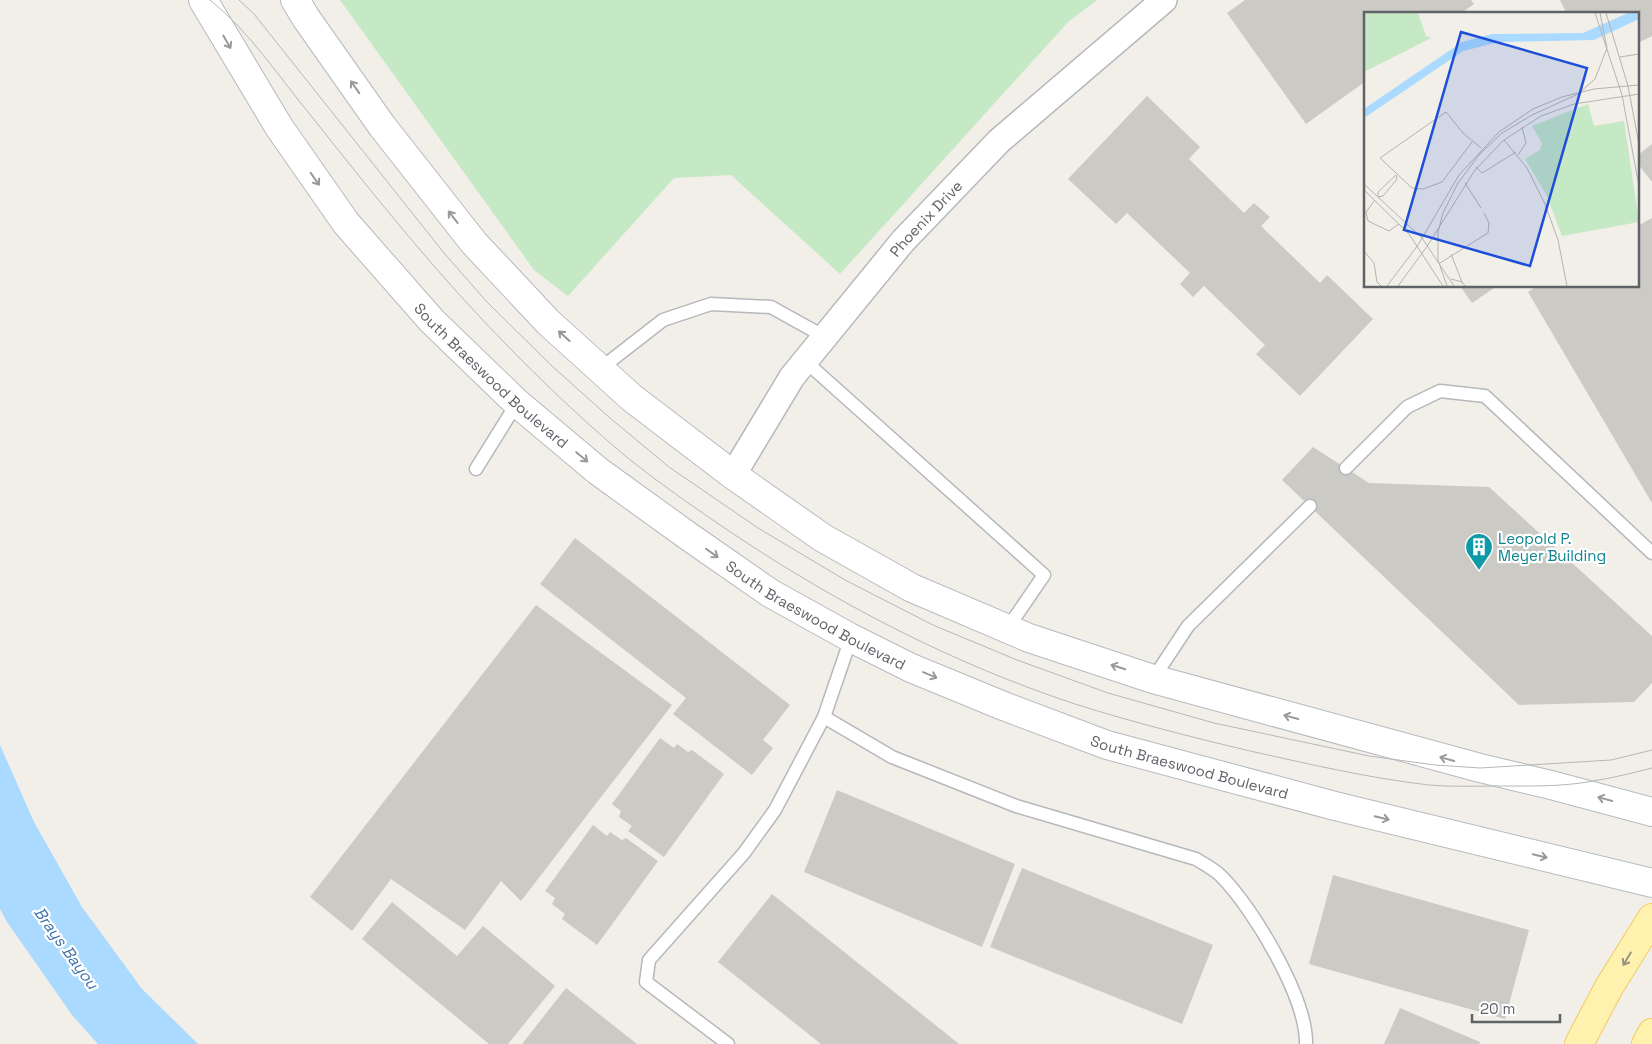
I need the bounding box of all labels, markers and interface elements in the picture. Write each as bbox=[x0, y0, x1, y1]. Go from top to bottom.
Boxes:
inset map bbox=[1364, 12, 1640, 288]
one-way arrow bbox=[223, 35, 233, 49]
one-way arrow bbox=[350, 81, 360, 95]
one-way arrow bbox=[310, 172, 320, 186]
street label: Phoenix Drive bbox=[885, 176, 966, 260]
one-way arrow bbox=[448, 211, 459, 224]
street label: South Braeswood Boulevard bbox=[411, 299, 573, 452]
one-way arrow bbox=[557, 330, 570, 342]
one-way arrow bbox=[575, 451, 588, 462]
place label: Leopold P. Meyer Building bbox=[1498, 529, 1606, 565]
building icon: Leopold P. Meyer Building bbox=[1464, 532, 1494, 571]
one-way arrow bbox=[705, 548, 719, 558]
street label: South Braeswood Boulevard bbox=[722, 556, 909, 673]
one-way arrow bbox=[1110, 662, 1126, 672]
one-way arrow bbox=[922, 671, 937, 681]
one-way arrow bbox=[1283, 711, 1299, 721]
street label: South Braeswood Boulevard bbox=[1088, 730, 1291, 803]
one-way arrow bbox=[1440, 754, 1456, 764]
one-way arrow bbox=[1597, 794, 1613, 803]
one-way arrow bbox=[1373, 814, 1389, 823]
one-way arrow bbox=[1531, 852, 1547, 861]
water label: Brays Bayou bbox=[29, 903, 104, 994]
one-way arrow bbox=[1621, 952, 1631, 966]
scale bar bbox=[1472, 992, 1560, 1024]
text: 20 m bbox=[1480, 999, 1515, 1018]

